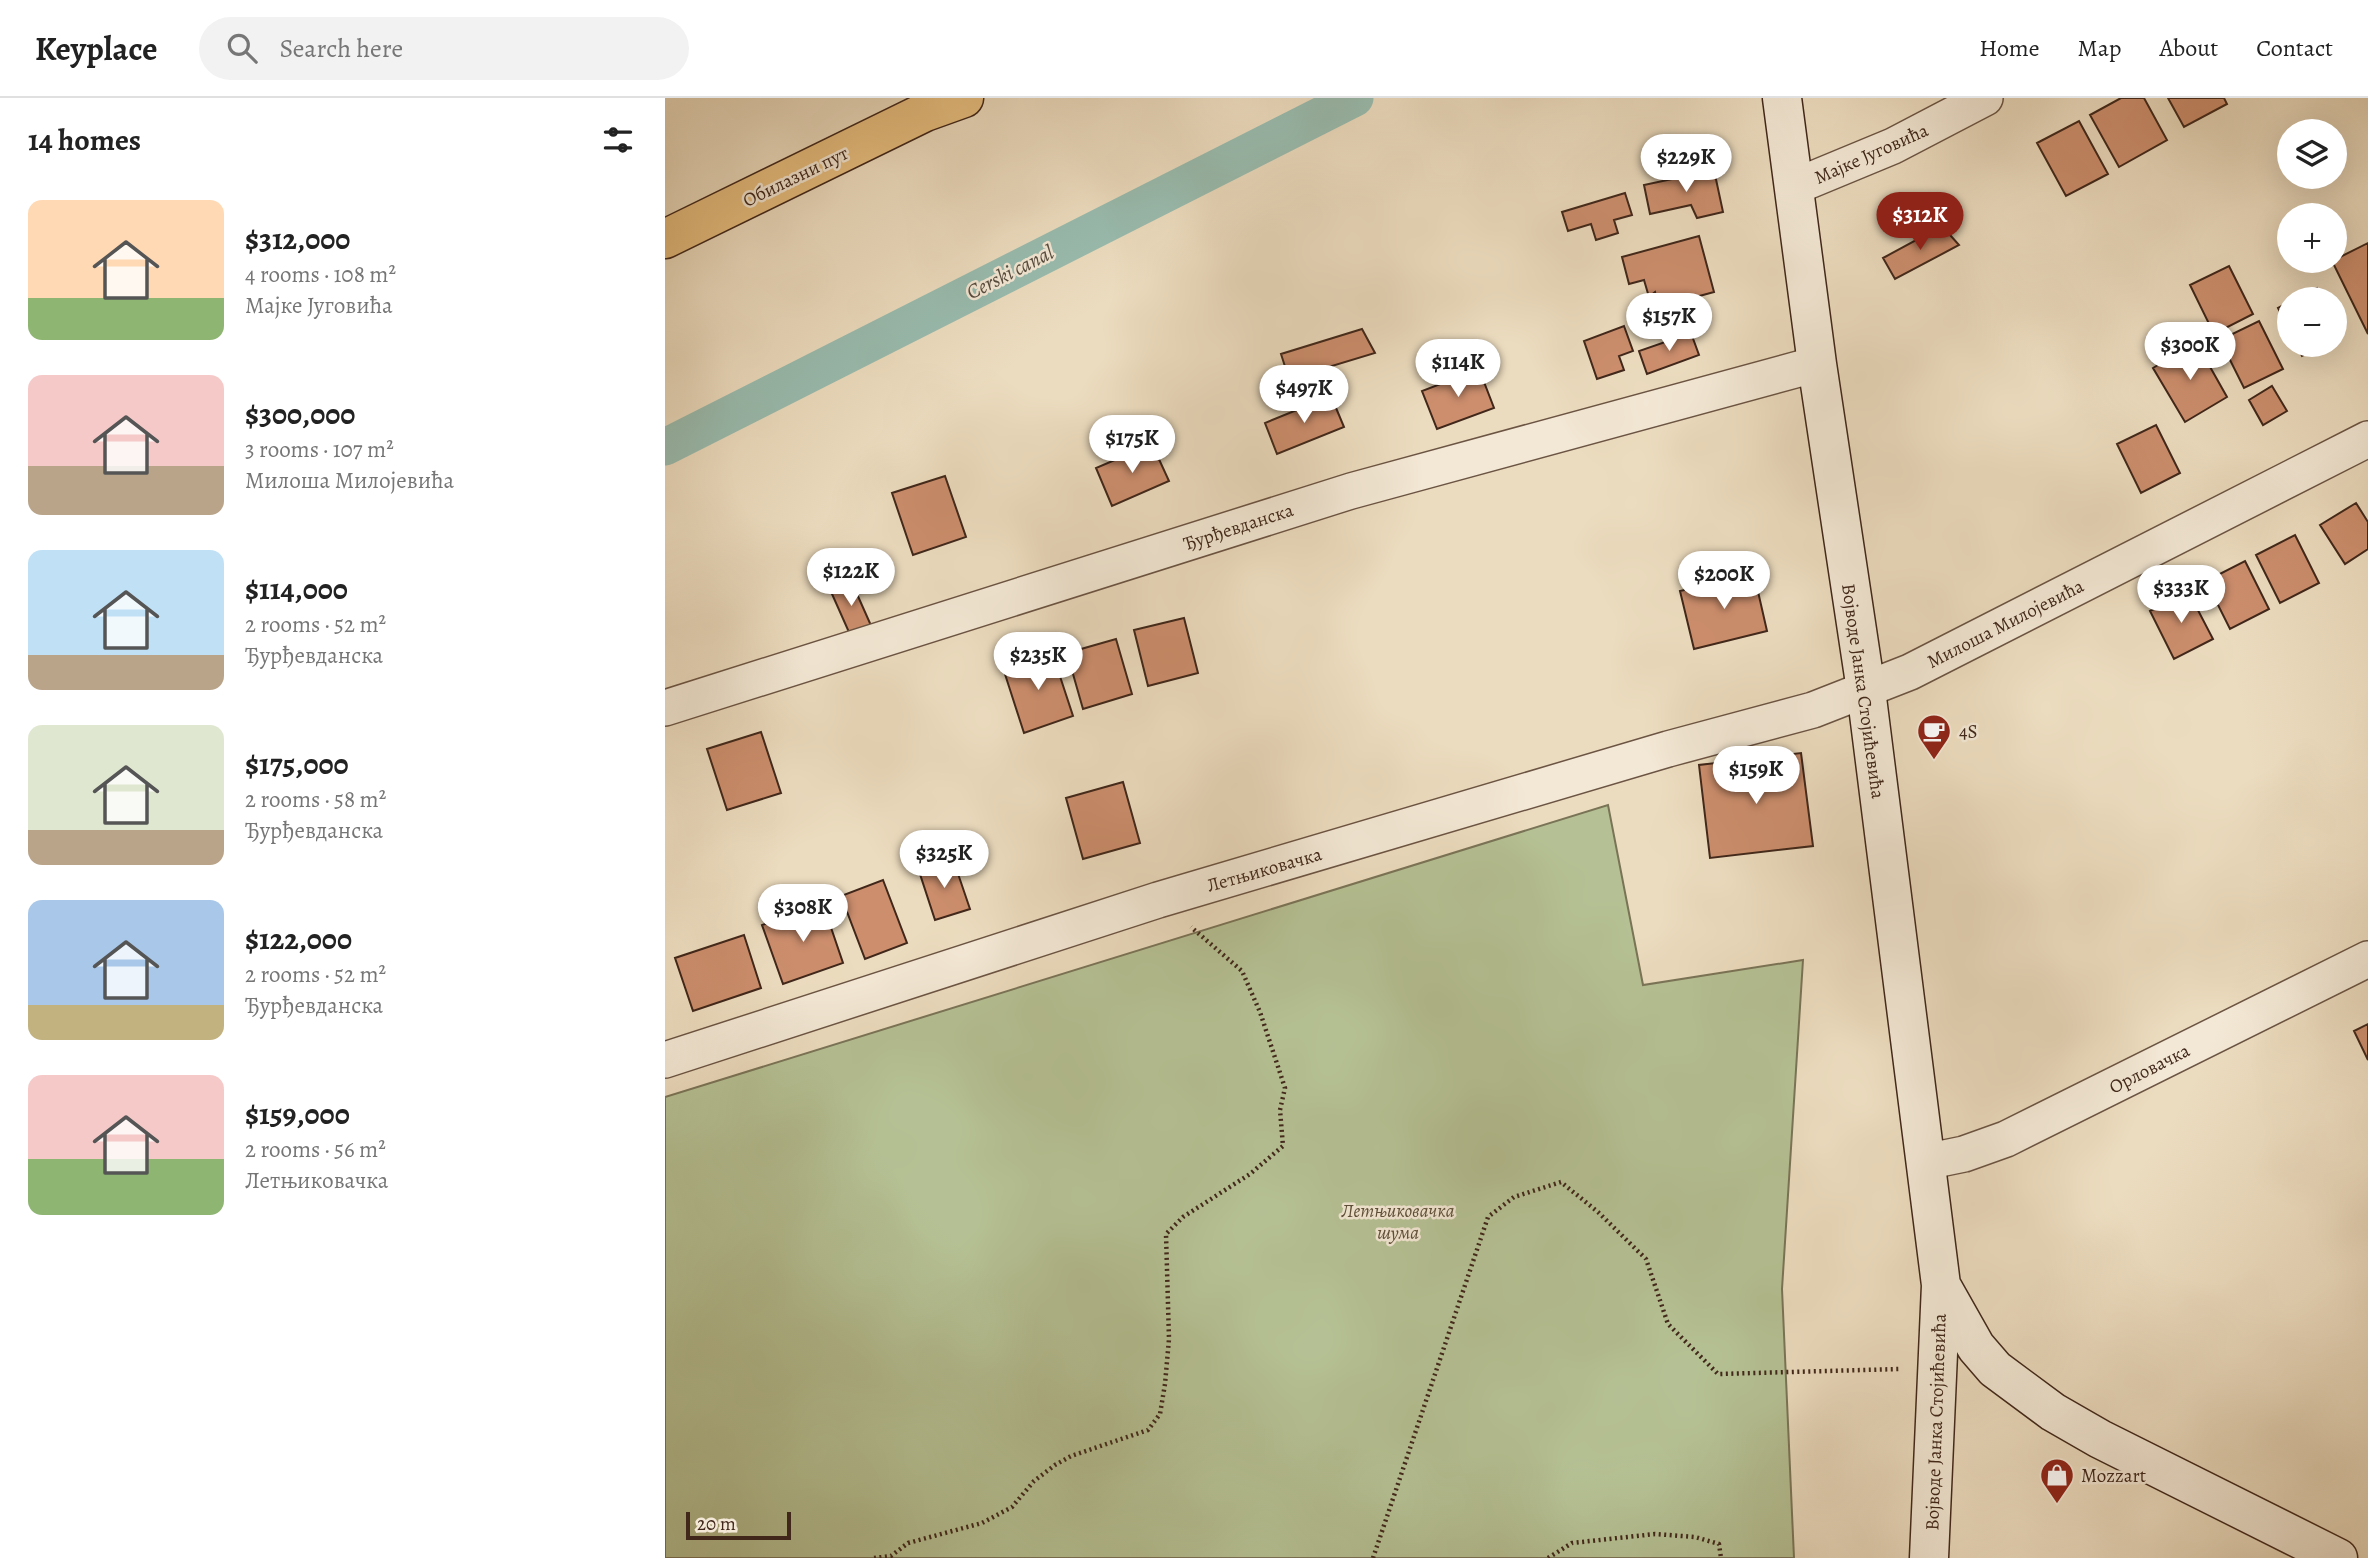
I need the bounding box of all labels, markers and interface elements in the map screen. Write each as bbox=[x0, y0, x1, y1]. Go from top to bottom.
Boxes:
search box bbox=[199, 17, 689, 80]
text: Keyplace bbox=[35, 26, 157, 71]
icon: search bbox=[223, 29, 261, 67]
text: Search here bbox=[279, 31, 403, 66]
text: Home bbox=[1979, 32, 2040, 64]
text: Map bbox=[2078, 32, 2122, 64]
text: About bbox=[2160, 32, 2218, 64]
text: Contact bbox=[2256, 32, 2333, 64]
street label: Мајке Југовића bbox=[1810, 117, 1933, 191]
map controls bbox=[2277, 119, 2347, 357]
button: layers bbox=[2277, 119, 2347, 189]
text: 14 homes bbox=[28, 120, 141, 160]
icon: filters bbox=[599, 121, 637, 159]
pin: $229K bbox=[1637, 134, 1735, 194]
street label: Обилазни пут bbox=[738, 140, 853, 214]
text: $229K bbox=[1657, 141, 1715, 172]
pin: $312K bbox=[1871, 192, 1969, 252]
text: $312K bbox=[1892, 199, 1948, 230]
button: + bbox=[2277, 203, 2347, 273]
text: $312,000 bbox=[245, 219, 350, 259]
icon: home bbox=[84, 228, 168, 312]
water label: Cerski canal bbox=[962, 238, 1059, 306]
text: 4 rooms · 108 m² bbox=[245, 259, 396, 290]
button: − bbox=[2277, 287, 2347, 357]
text: Мајке Југовића bbox=[245, 290, 393, 321]
pin: $157K bbox=[1620, 294, 1718, 353]
text: $157K bbox=[1642, 300, 1696, 331]
pin: $300K bbox=[2141, 322, 2239, 382]
text: $300K bbox=[2161, 329, 2219, 360]
pin: $114K bbox=[1409, 340, 1507, 399]
text: $114K bbox=[1431, 346, 1485, 377]
pin: $497K bbox=[1255, 366, 1353, 425]
text: $497K bbox=[1275, 372, 1333, 403]
text: $300,000 bbox=[245, 394, 355, 434]
icon: home bbox=[84, 403, 168, 487]
pin: $175K bbox=[1083, 416, 1181, 475]
text: $175K bbox=[1105, 422, 1159, 453]
text: 3 rooms · 107 m² bbox=[245, 434, 394, 465]
text: Милоша Милојевића bbox=[245, 465, 454, 496]
street label: Ђурђевданска bbox=[1180, 497, 1297, 557]
pin: $122K bbox=[802, 548, 900, 608]
pin: $200K bbox=[1675, 552, 1773, 611]
text: $122K bbox=[823, 555, 879, 586]
text: $200K bbox=[1694, 558, 1754, 589]
pin: $333K bbox=[2132, 566, 2230, 625]
text: $114,000 bbox=[245, 569, 348, 609]
text: $333K bbox=[2153, 572, 2209, 603]
street label: Милоша Милојевића bbox=[1923, 573, 2089, 675]
icon: home bbox=[84, 578, 168, 662]
street label: Војводе Јанка Стојићевића bbox=[1835, 582, 1891, 801]
text: 2 rooms · 52 m² bbox=[245, 609, 386, 640]
pin: $235K bbox=[989, 632, 1087, 692]
text: $235K bbox=[1010, 639, 1066, 670]
text: Ђурђевданска bbox=[245, 640, 383, 671]
cafe icon: 4S bbox=[1915, 712, 1953, 761]
place label: 4S bbox=[1959, 719, 1978, 745]
text: $175,000 bbox=[245, 744, 349, 784]
pin: $159K bbox=[1707, 746, 1805, 806]
icon: home bbox=[84, 753, 168, 837]
text: $159K bbox=[1729, 753, 1783, 784]
text: 2 rooms · 58 m² bbox=[245, 784, 386, 815]
text: Ђурђевданска bbox=[245, 815, 383, 846]
pin: $325K bbox=[895, 830, 993, 890]
text: $325K bbox=[916, 837, 972, 868]
street label: Летњиковачка bbox=[1204, 841, 1325, 899]
pin: $308K bbox=[754, 884, 852, 944]
text: $308K bbox=[774, 891, 832, 922]
text: $122,000 bbox=[245, 919, 352, 959]
icon: home bbox=[84, 928, 168, 1012]
text: 2 rooms · 52 m² bbox=[245, 959, 386, 990]
text: Ђурђевданска bbox=[245, 990, 383, 1021]
street label: Орловачка bbox=[2105, 1037, 2194, 1100]
text: $159,000 bbox=[245, 1094, 350, 1134]
icon: home bbox=[84, 1103, 168, 1187]
text: 2 rooms · 56 m² bbox=[245, 1134, 386, 1165]
text: Летњиковачка bbox=[245, 1165, 388, 1196]
park label: Летњиковачка шума bbox=[1340, 1198, 1455, 1246]
street label: Војводе Јанка Стојићевића bbox=[1919, 1313, 1953, 1531]
shop icon: Mozzart bbox=[2038, 1456, 2076, 1505]
place label: Mozzart bbox=[2081, 1463, 2146, 1489]
scale bar bbox=[686, 1509, 791, 1541]
text: 20 m bbox=[697, 1511, 736, 1537]

